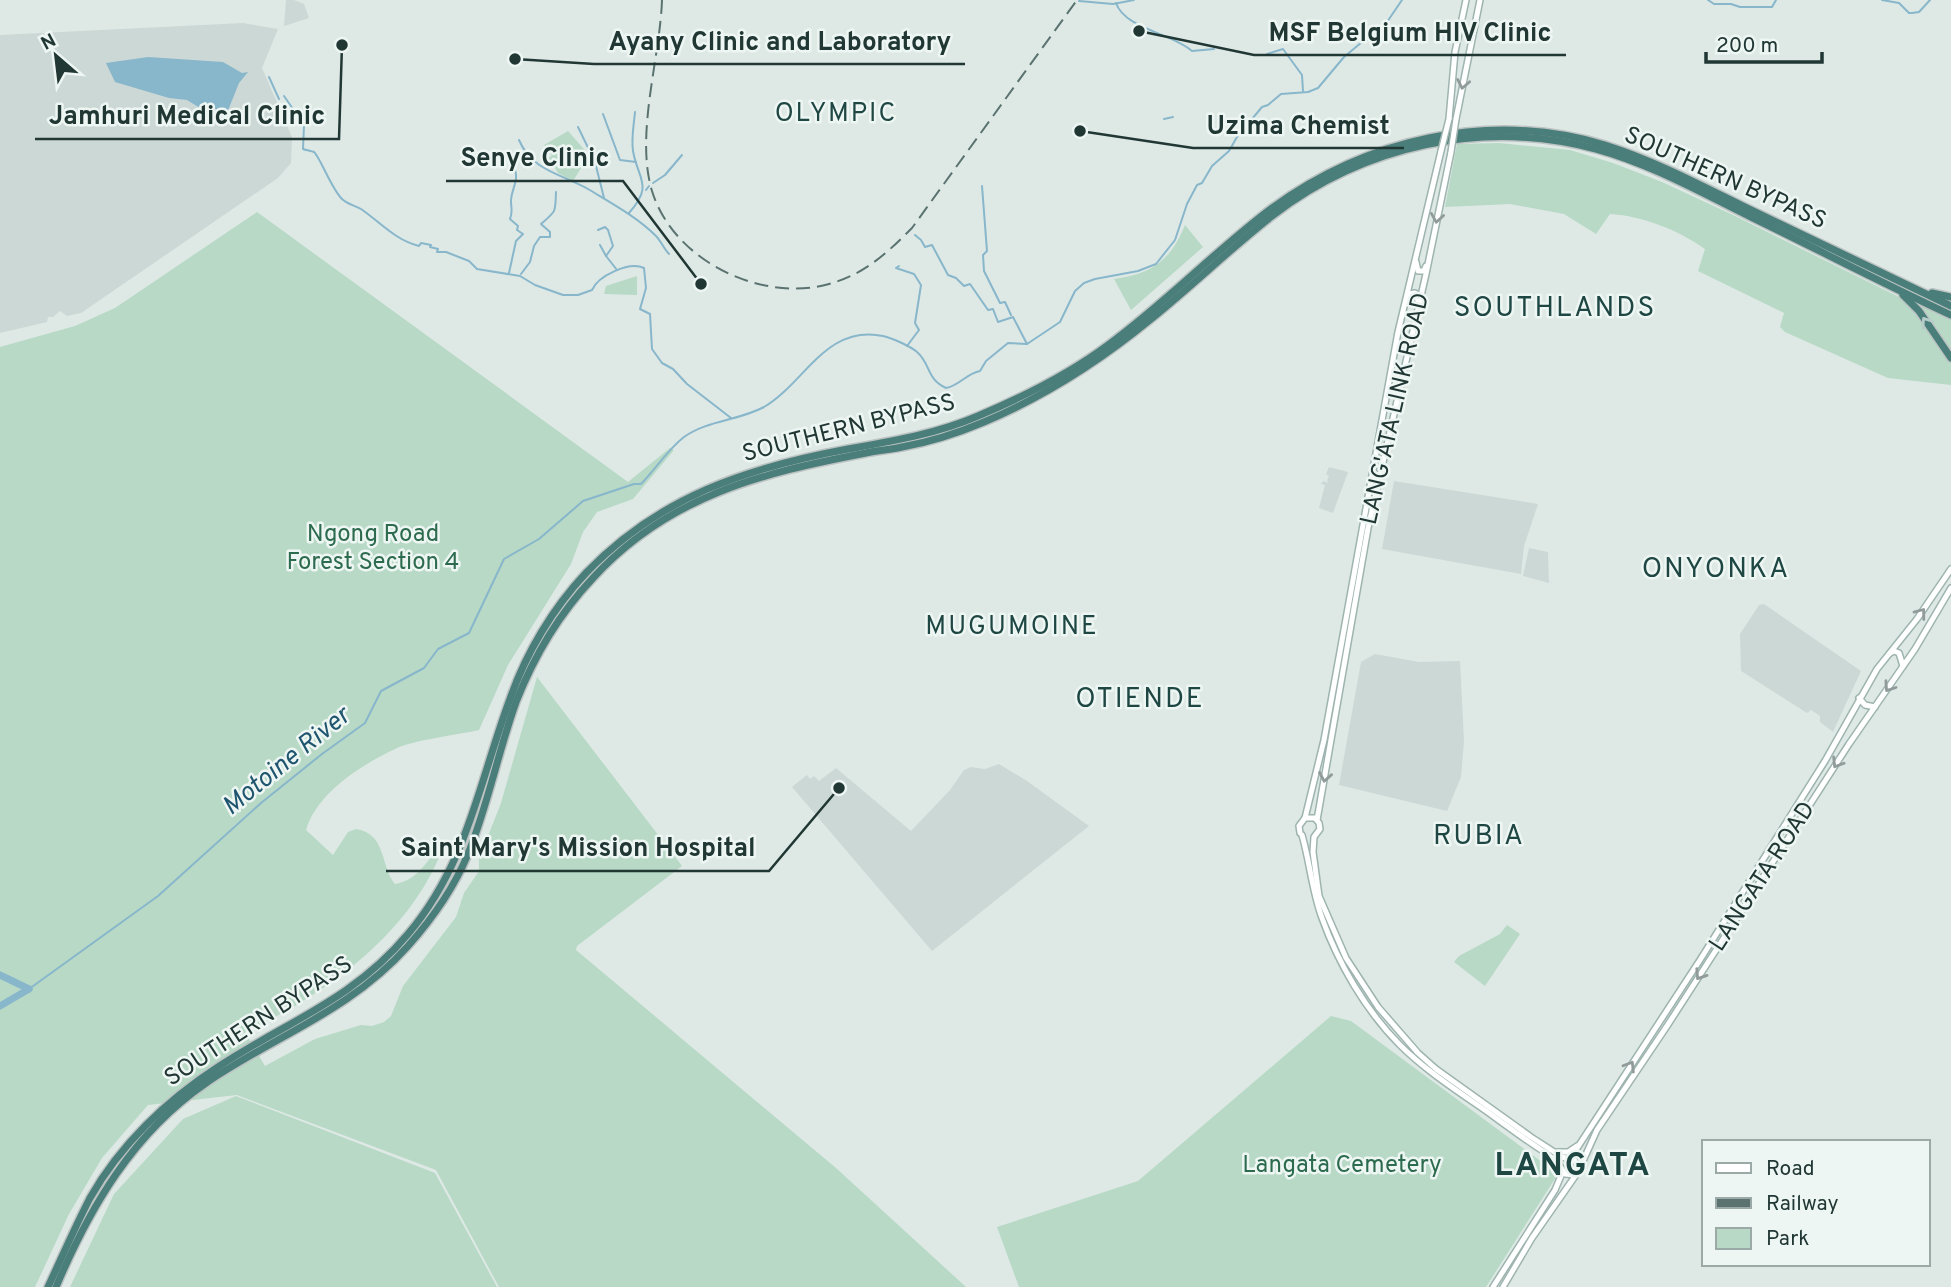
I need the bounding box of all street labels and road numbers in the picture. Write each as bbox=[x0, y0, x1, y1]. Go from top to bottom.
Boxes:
street label: SOUTHERN BYPASS bbox=[1619, 121, 1831, 237]
street label: LANG'ATA LINK ROAD bbox=[1355, 290, 1437, 528]
street label: SOUTHERN BYPASS bbox=[739, 388, 959, 470]
street label: LANGATA ROAD bbox=[1703, 796, 1823, 958]
street label: SOUTHERN BYPASS bbox=[159, 950, 359, 1094]

